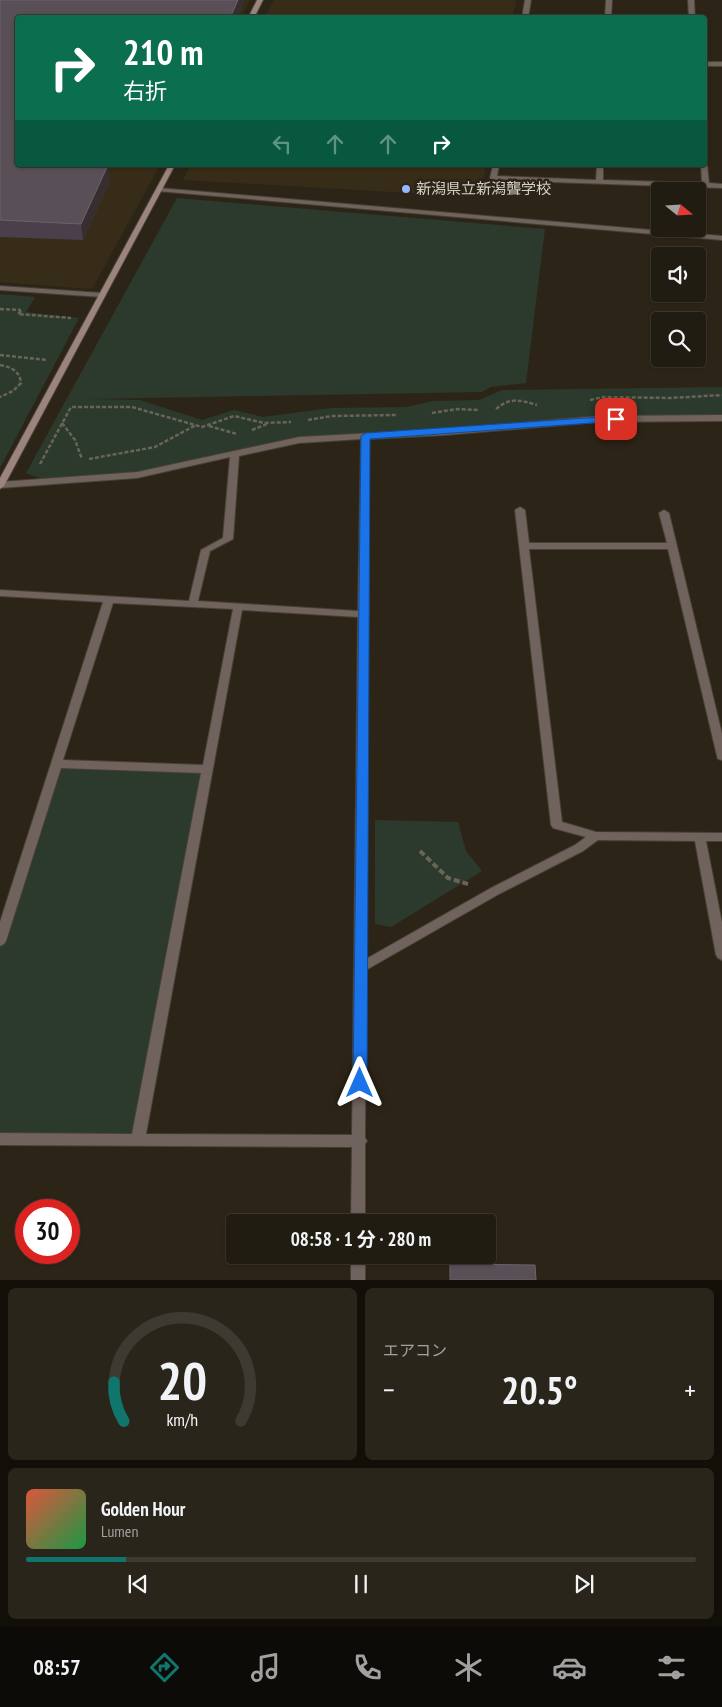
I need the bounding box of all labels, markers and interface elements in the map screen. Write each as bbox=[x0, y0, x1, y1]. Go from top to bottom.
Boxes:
text: 210 m bbox=[123, 29, 204, 75]
icon: right bbox=[40, 35, 105, 100]
text: 右折 bbox=[123, 77, 167, 105]
icon: left bbox=[268, 130, 296, 158]
icon: ahead bbox=[321, 130, 349, 158]
icon: ahead bbox=[374, 130, 402, 158]
icon: right bbox=[427, 130, 455, 158]
place label: 新潟県立新潟聾学校 bbox=[416, 179, 551, 198]
north arrow bbox=[651, 182, 706, 238]
map controls bbox=[651, 182, 706, 367]
marker: 新潟県立新潟聾学校 bbox=[400, 183, 412, 195]
button: sound bbox=[651, 247, 706, 302]
button: search bbox=[651, 312, 706, 367]
pin bbox=[595, 398, 637, 440]
icon: arrive bbox=[602, 405, 630, 433]
position arrow bbox=[333, 1056, 385, 1108]
speed limit sign: 30 bbox=[15, 1199, 80, 1264]
text: 08:58 · 1 分 · 280 m bbox=[291, 1227, 431, 1251]
text: エアコン bbox=[383, 1340, 447, 1360]
text: 20 bbox=[158, 1347, 207, 1414]
text: 20.5° bbox=[501, 1365, 578, 1414]
text: − bbox=[383, 1371, 395, 1408]
text: + bbox=[684, 1371, 696, 1408]
text: km/h bbox=[167, 1408, 198, 1431]
text: Golden Hour bbox=[101, 1497, 185, 1521]
text: Lumen bbox=[101, 1521, 138, 1541]
icon: previous bbox=[124, 1570, 152, 1598]
icon: pause bbox=[347, 1570, 375, 1598]
icon: next bbox=[570, 1570, 598, 1598]
icon: directions bbox=[147, 1650, 182, 1685]
icon: music bbox=[248, 1650, 283, 1685]
icon: phone bbox=[350, 1650, 385, 1685]
icon: climate bbox=[451, 1650, 486, 1685]
icon: car bbox=[552, 1650, 587, 1685]
icon: filters bbox=[654, 1650, 689, 1685]
text: 08:57 bbox=[33, 1653, 81, 1681]

